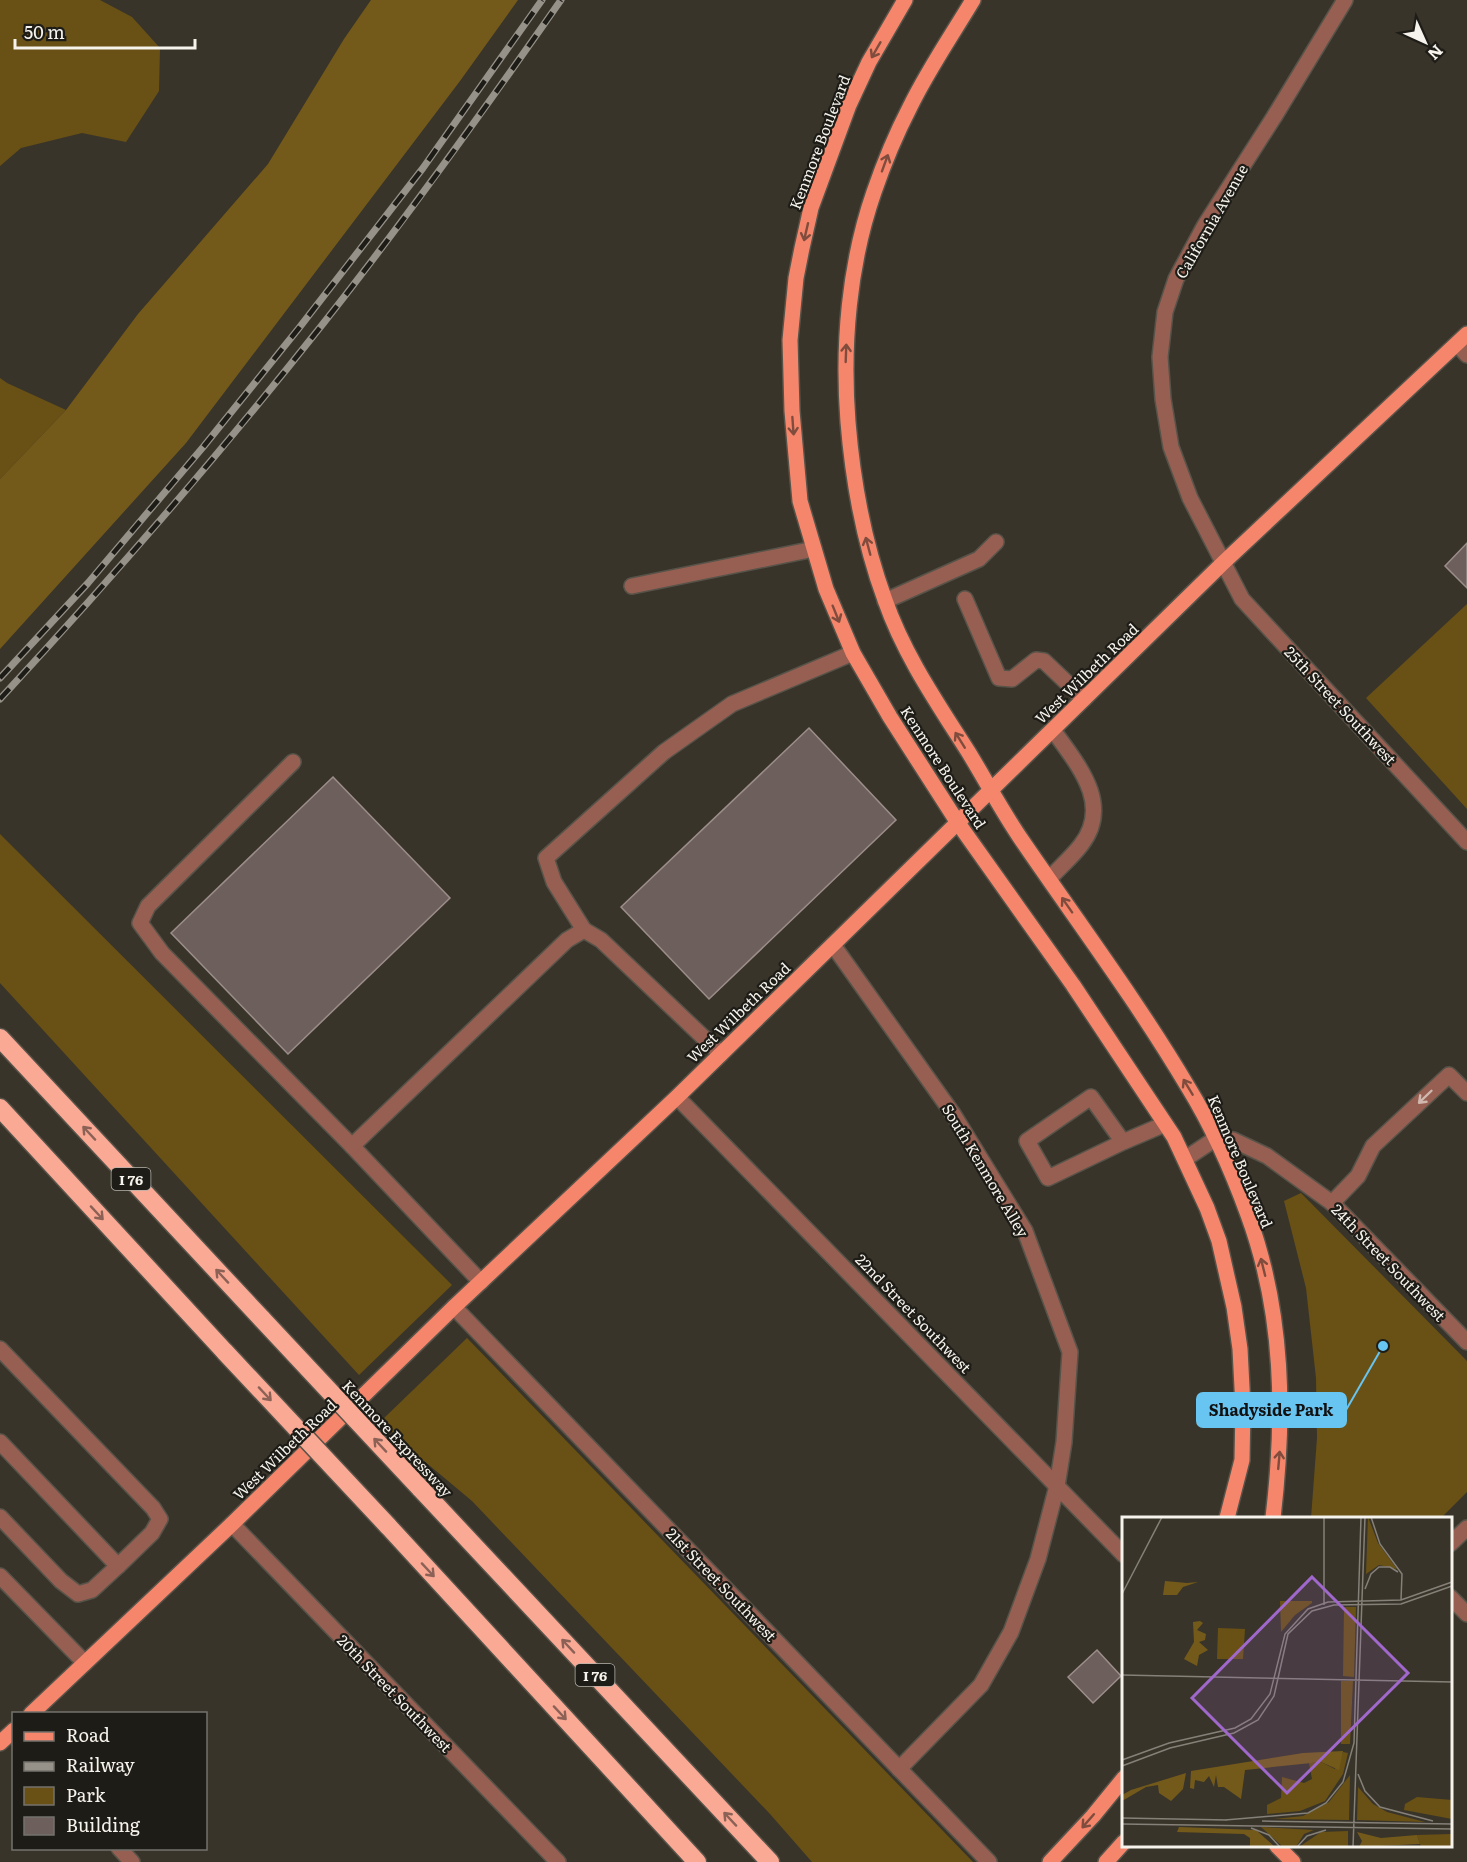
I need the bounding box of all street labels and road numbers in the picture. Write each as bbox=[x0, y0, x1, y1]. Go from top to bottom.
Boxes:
street label: Kenmore Boulevard bbox=[783, 71, 855, 213]
street label: California Avenue bbox=[1169, 159, 1253, 282]
street label: West Wilbeth Road bbox=[1029, 617, 1143, 729]
street label: 25th Street Southwest bbox=[1280, 640, 1402, 770]
street label: Kenmore Boulevard bbox=[896, 701, 992, 833]
street label: West Wilbeth Road bbox=[681, 956, 795, 1068]
street label: Kenmore Boulevard bbox=[1203, 1091, 1279, 1231]
street label: South Kenmore Alley bbox=[937, 1099, 1035, 1241]
road number: I 76 bbox=[112, 1168, 150, 1190]
street label: 24th Street Southwest bbox=[1327, 1198, 1451, 1326]
street label: 22nd Street Southwest bbox=[851, 1248, 977, 1378]
street label: Kenmore Expressway bbox=[337, 1374, 459, 1502]
street label: West Wilbeth Road bbox=[227, 1393, 341, 1505]
street label: 21st Street Southwest bbox=[661, 1522, 783, 1646]
street label: 20th Street Southwest bbox=[332, 1629, 458, 1757]
road number: I 76 bbox=[576, 1664, 614, 1686]

